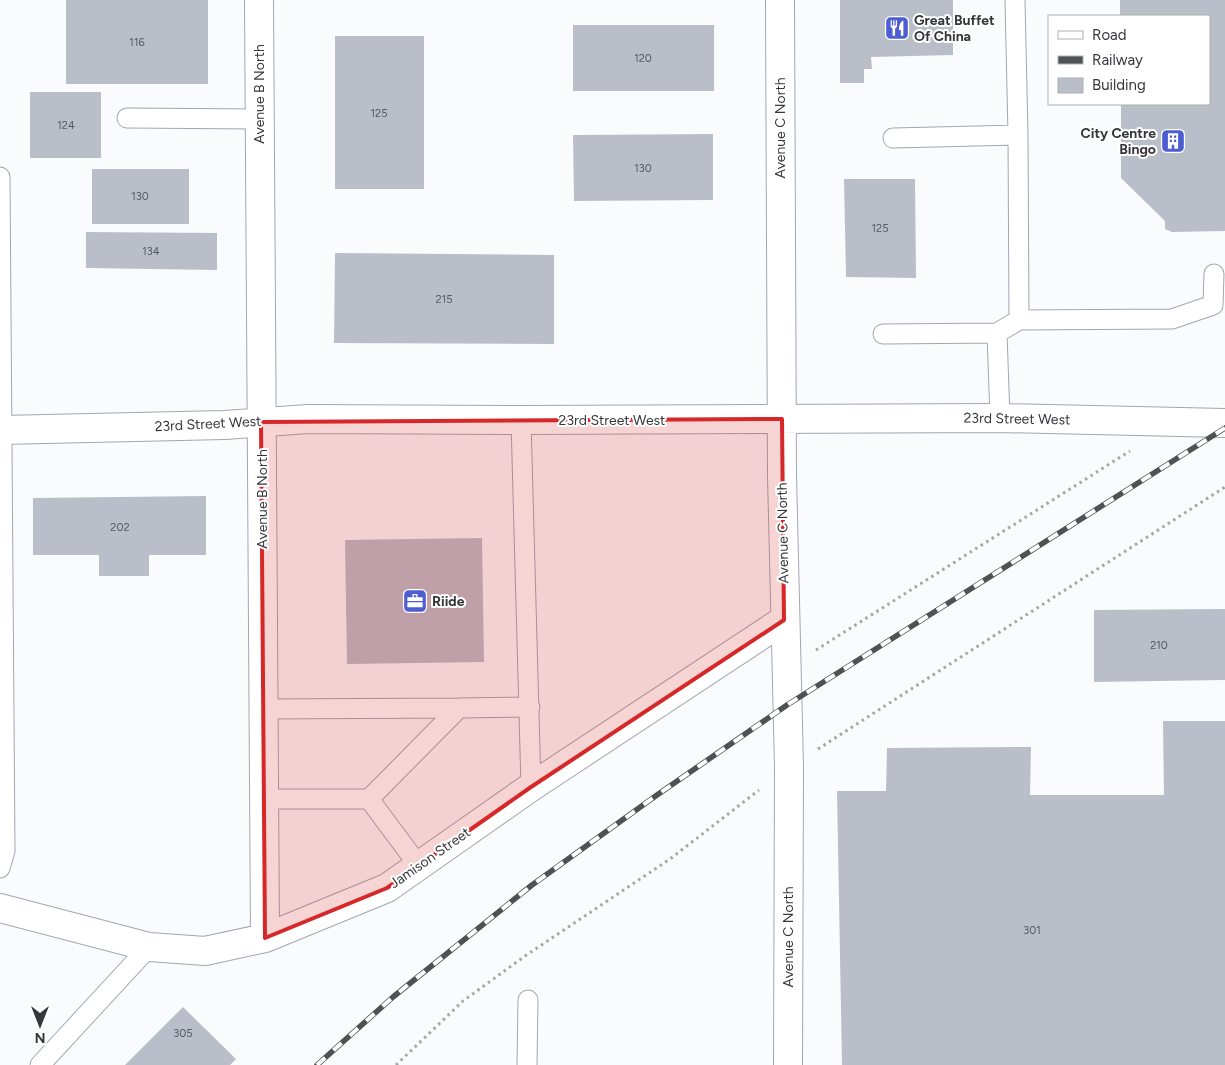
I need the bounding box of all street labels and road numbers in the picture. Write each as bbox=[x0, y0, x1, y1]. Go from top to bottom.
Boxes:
street label: Avenue B North bbox=[251, 44, 268, 144]
street label: Avenue C North bbox=[772, 77, 789, 179]
street label: 23rd Street West bbox=[963, 410, 1071, 428]
street label: 23rd Street West bbox=[559, 412, 665, 429]
street label: 23rd Street West bbox=[154, 413, 262, 435]
street label: Avenue B North bbox=[254, 449, 271, 549]
street label: Avenue C North bbox=[774, 482, 792, 584]
street label: Jamison Street bbox=[386, 824, 474, 892]
street label: Avenue C North bbox=[780, 886, 797, 988]

